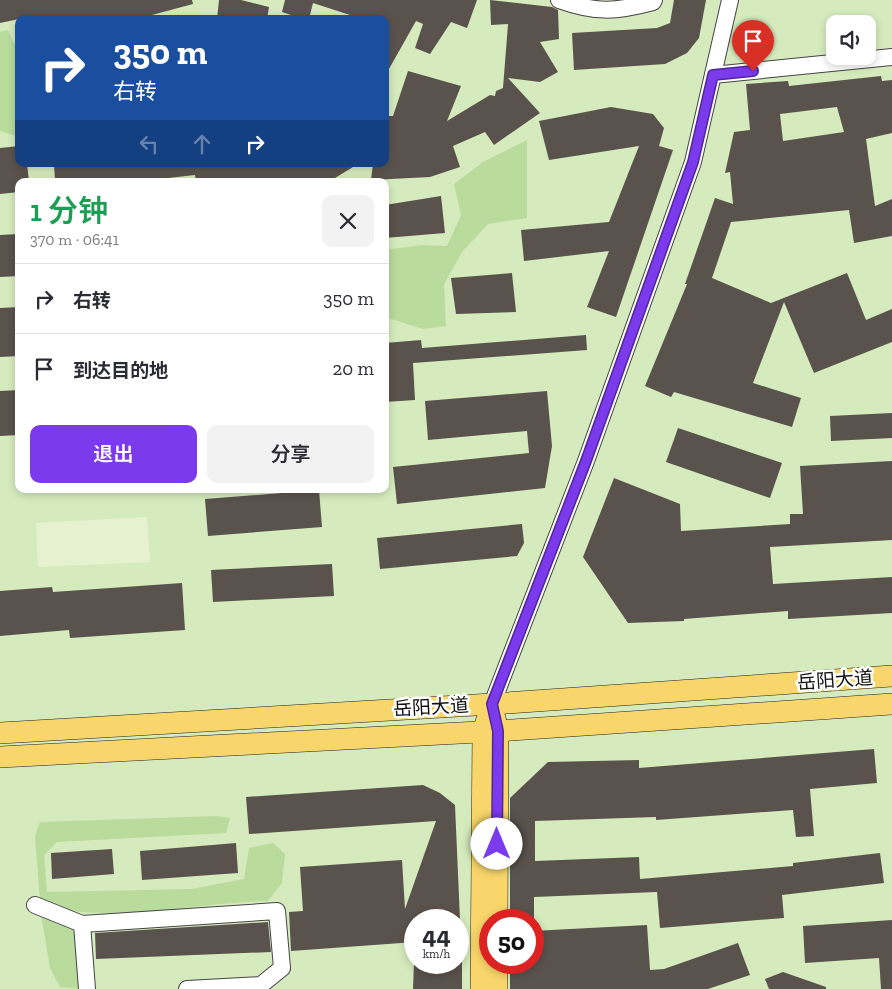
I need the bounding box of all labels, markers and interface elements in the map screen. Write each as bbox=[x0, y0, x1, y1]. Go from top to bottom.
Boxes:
map controls bbox=[826, 15, 876, 65]
button: sound bbox=[826, 15, 876, 65]
pin bbox=[732, 20, 774, 71]
icon: arrive bbox=[739, 27, 767, 55]
text: 350 m bbox=[113, 31, 207, 73]
icon: right bbox=[30, 35, 95, 100]
text: 右转 bbox=[113, 78, 157, 105]
icon: left bbox=[135, 130, 163, 158]
icon: ahead bbox=[188, 130, 216, 158]
icon: right bbox=[241, 130, 269, 158]
text: 1 分钟 bbox=[30, 193, 108, 229]
button: close bbox=[322, 195, 374, 247]
text: 370 m · 06:41 bbox=[30, 230, 119, 249]
icon: right bbox=[30, 285, 58, 313]
text: 350 m bbox=[323, 287, 374, 310]
text: 右转 bbox=[73, 289, 111, 312]
icon: arrive bbox=[30, 355, 58, 383]
text: 20 m bbox=[333, 357, 374, 380]
text: 到达目的地 bbox=[73, 359, 168, 382]
button: 退出 bbox=[30, 425, 197, 483]
button: 分享 bbox=[207, 425, 374, 483]
street label: 岳阳大道 bbox=[796, 666, 874, 694]
street label: 岳阳大道 bbox=[392, 694, 470, 720]
position arrow bbox=[470, 817, 522, 869]
speed limit sign: 50 bbox=[479, 909, 544, 974]
text: 44 bbox=[422, 920, 451, 950]
text: km/h bbox=[423, 947, 450, 961]

